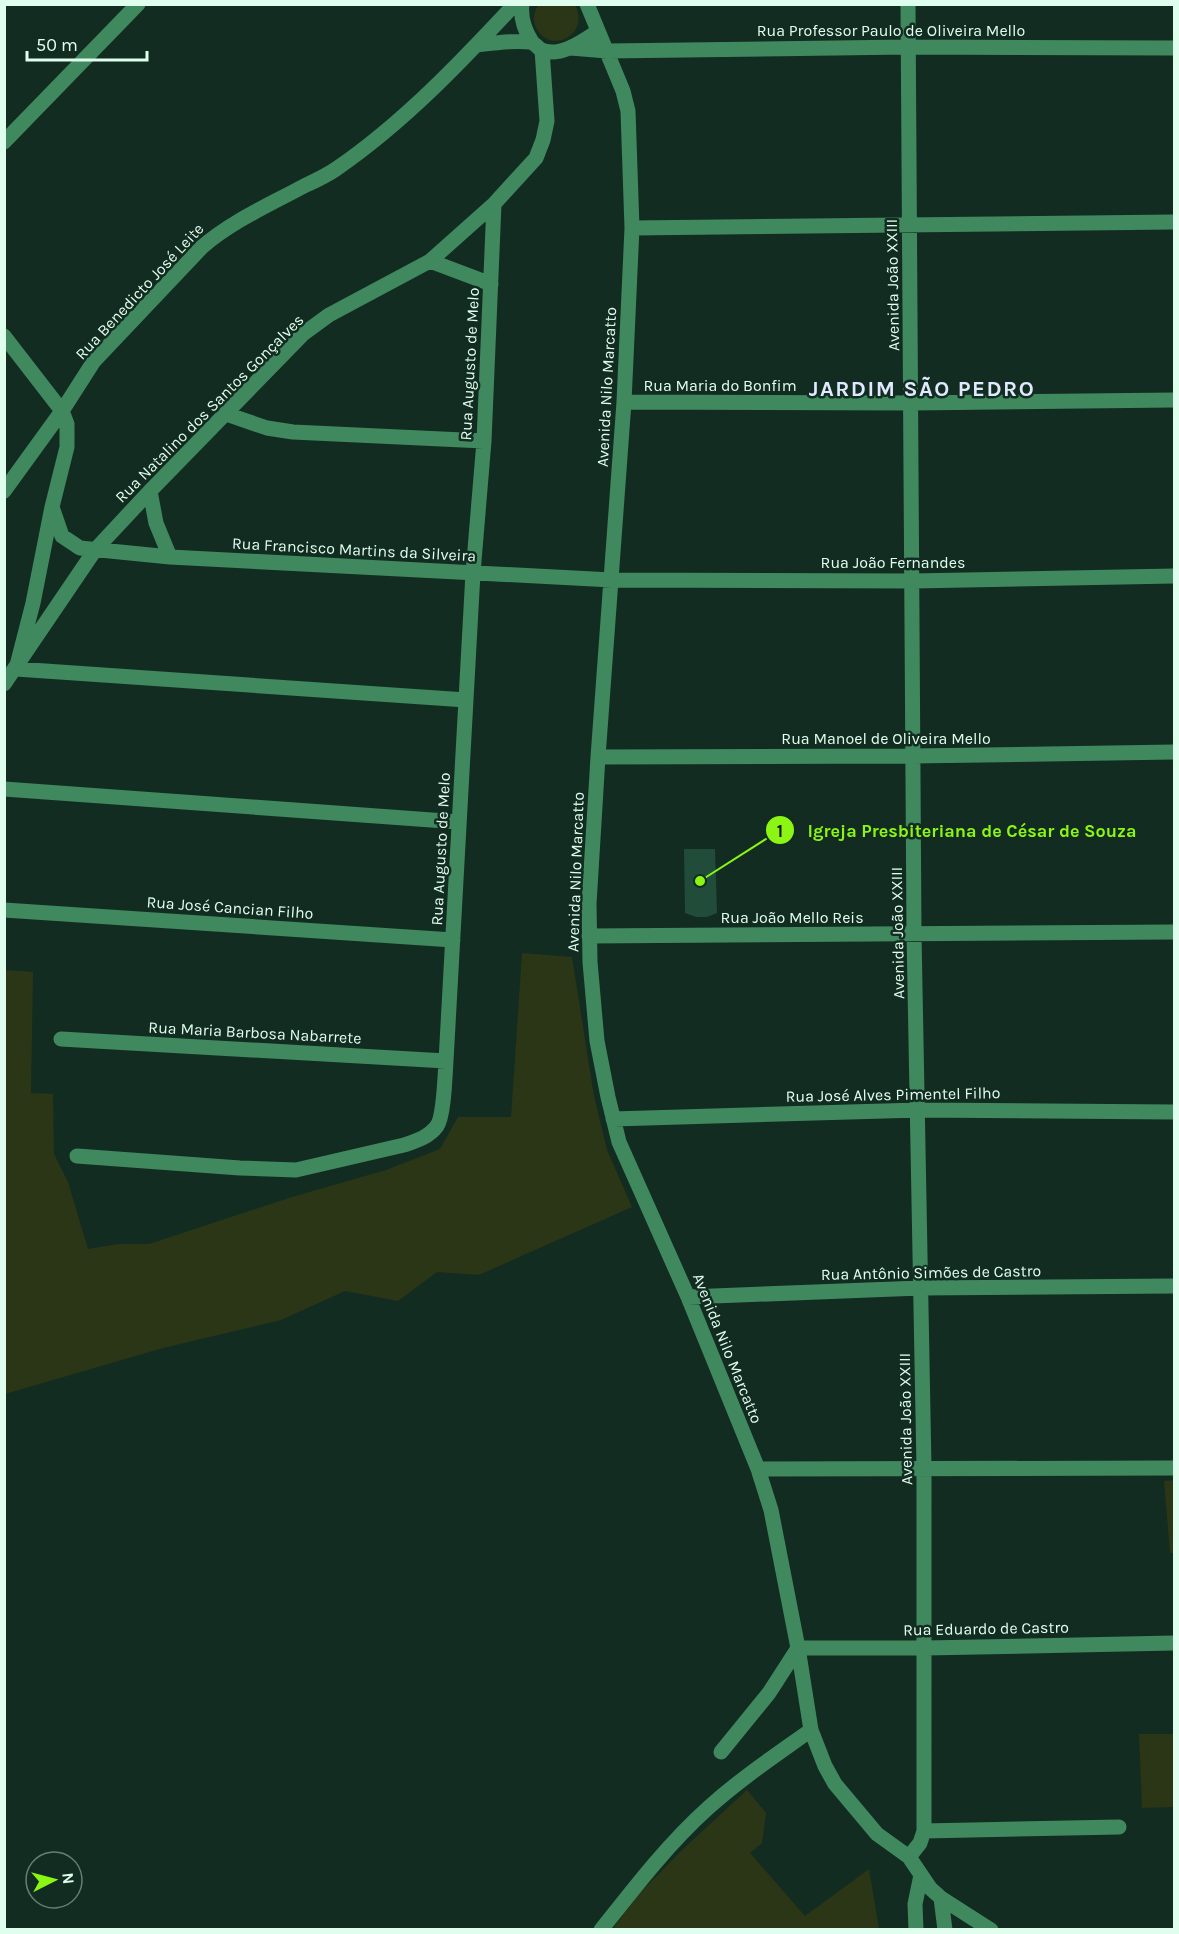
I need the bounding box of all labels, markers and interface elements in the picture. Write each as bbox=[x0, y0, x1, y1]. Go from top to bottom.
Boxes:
street label: Rua Professor Paulo de Oliveira Mello bbox=[757, 21, 1025, 40]
scale bar bbox=[27, 24, 147, 62]
text: 50 m bbox=[36, 34, 78, 56]
street label: Rua Benedicto José Leite bbox=[71, 219, 208, 363]
street label: Avenida João XXIII bbox=[882, 219, 903, 351]
street label: Rua Augusto de Melo bbox=[456, 287, 483, 441]
street label: Avenida Nilo Marcatto bbox=[593, 306, 620, 468]
street label: Rua Natalino dos Santos Gonçalves bbox=[111, 310, 307, 506]
street label: Rua Maria do Bonfim bbox=[643, 376, 797, 395]
district label: JARDIM SÃO PEDRO bbox=[809, 376, 1035, 402]
street label: Rua Francisco Martins da Silveira bbox=[231, 534, 476, 565]
street label: Rua João Fernandes bbox=[821, 553, 965, 572]
street label: Rua Manoel de Oliveira Mello bbox=[781, 729, 991, 748]
street label: Rua Augusto de Melo bbox=[427, 772, 454, 926]
street label: Avenida Nilo Marcatto bbox=[563, 792, 588, 952]
callout: Igreja Presbiteriana de César de Souza bbox=[765, 812, 1148, 848]
text: 1 bbox=[777, 820, 783, 842]
text: Igreja Presbiteriana de César de Souza bbox=[808, 820, 1136, 842]
street label: Avenida João XXIII bbox=[887, 867, 908, 999]
street label: Rua José Cancian Filho bbox=[146, 892, 314, 923]
street label: Rua João Mello Reis bbox=[720, 908, 864, 927]
street label: Rua Maria Barbosa Nabarrete bbox=[148, 1017, 362, 1048]
street label: Rua José Alves Pimentel Filho bbox=[785, 1083, 1001, 1106]
street label: Rua Antônio Simões de Castro bbox=[821, 1261, 1041, 1284]
street label: Avenida Nilo Marcatto bbox=[689, 1270, 766, 1426]
street label: Avenida João XXIII bbox=[895, 1353, 916, 1485]
street label: Rua Eduardo de Castro bbox=[903, 1618, 1069, 1639]
north arrow bbox=[24, 1850, 84, 1910]
text: N bbox=[58, 1872, 78, 1885]

